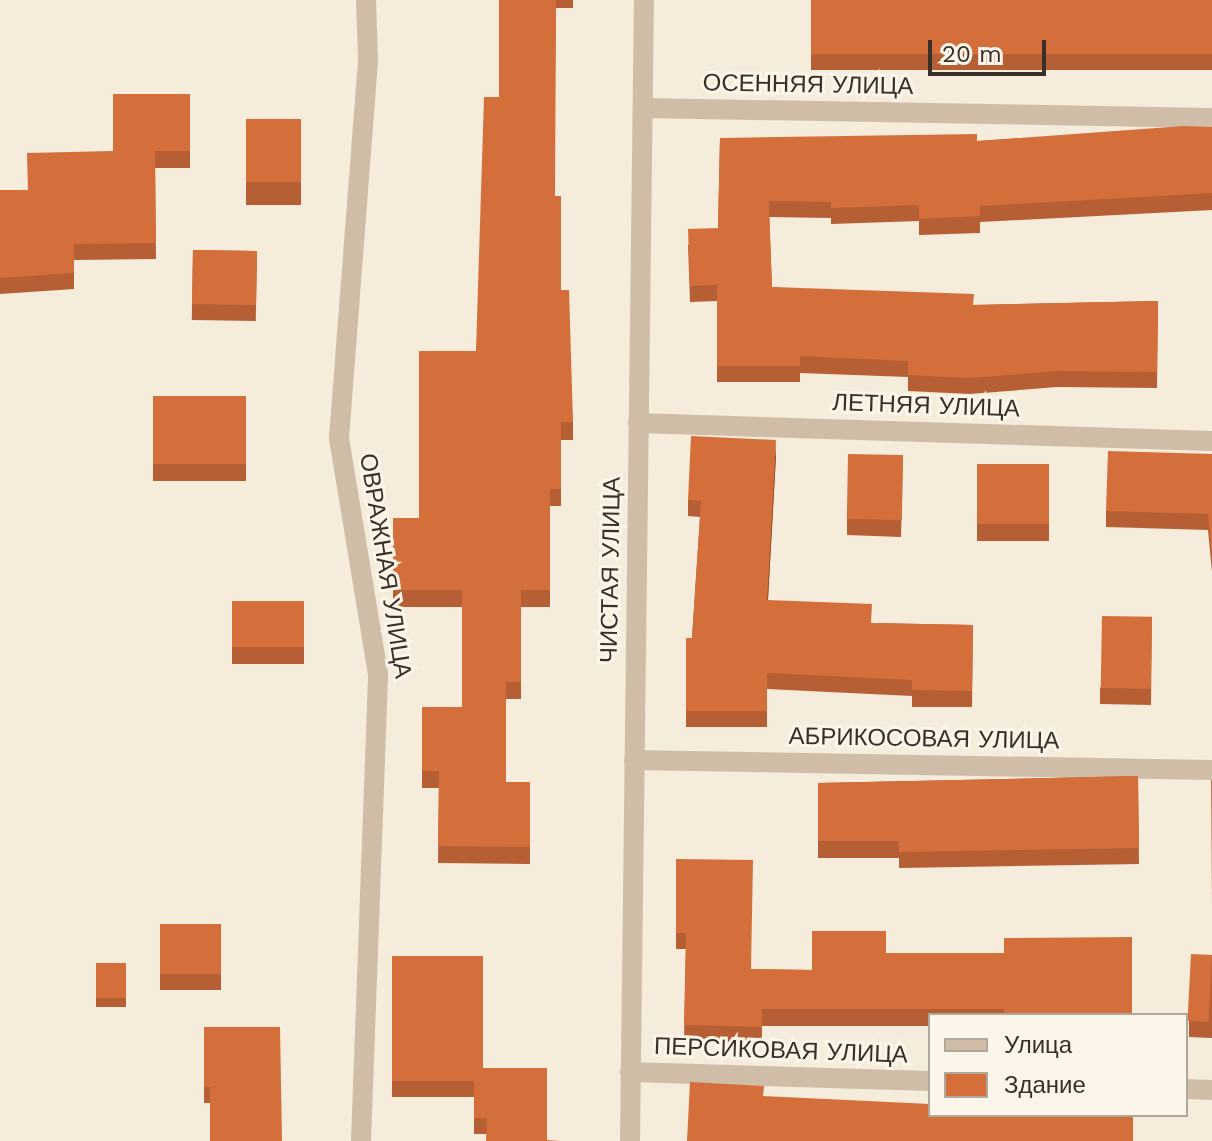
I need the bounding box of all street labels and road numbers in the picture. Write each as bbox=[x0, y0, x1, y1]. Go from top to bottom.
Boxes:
street label: ОСЕННЯЯ УЛИЦА bbox=[702, 69, 914, 101]
street label: ЛЕТНЯЯ УЛИЦА bbox=[832, 388, 1020, 424]
street label: ОВРАЖНАЯ УЛИЦА bbox=[353, 451, 417, 681]
street label: ЧИСТАЯ УЛИЦА bbox=[595, 477, 627, 663]
street label: АБРИКОСОВАЯ УЛИЦА bbox=[788, 722, 1060, 756]
street label: ПЕРСИКОВАЯ УЛИЦА bbox=[654, 1032, 908, 1070]

